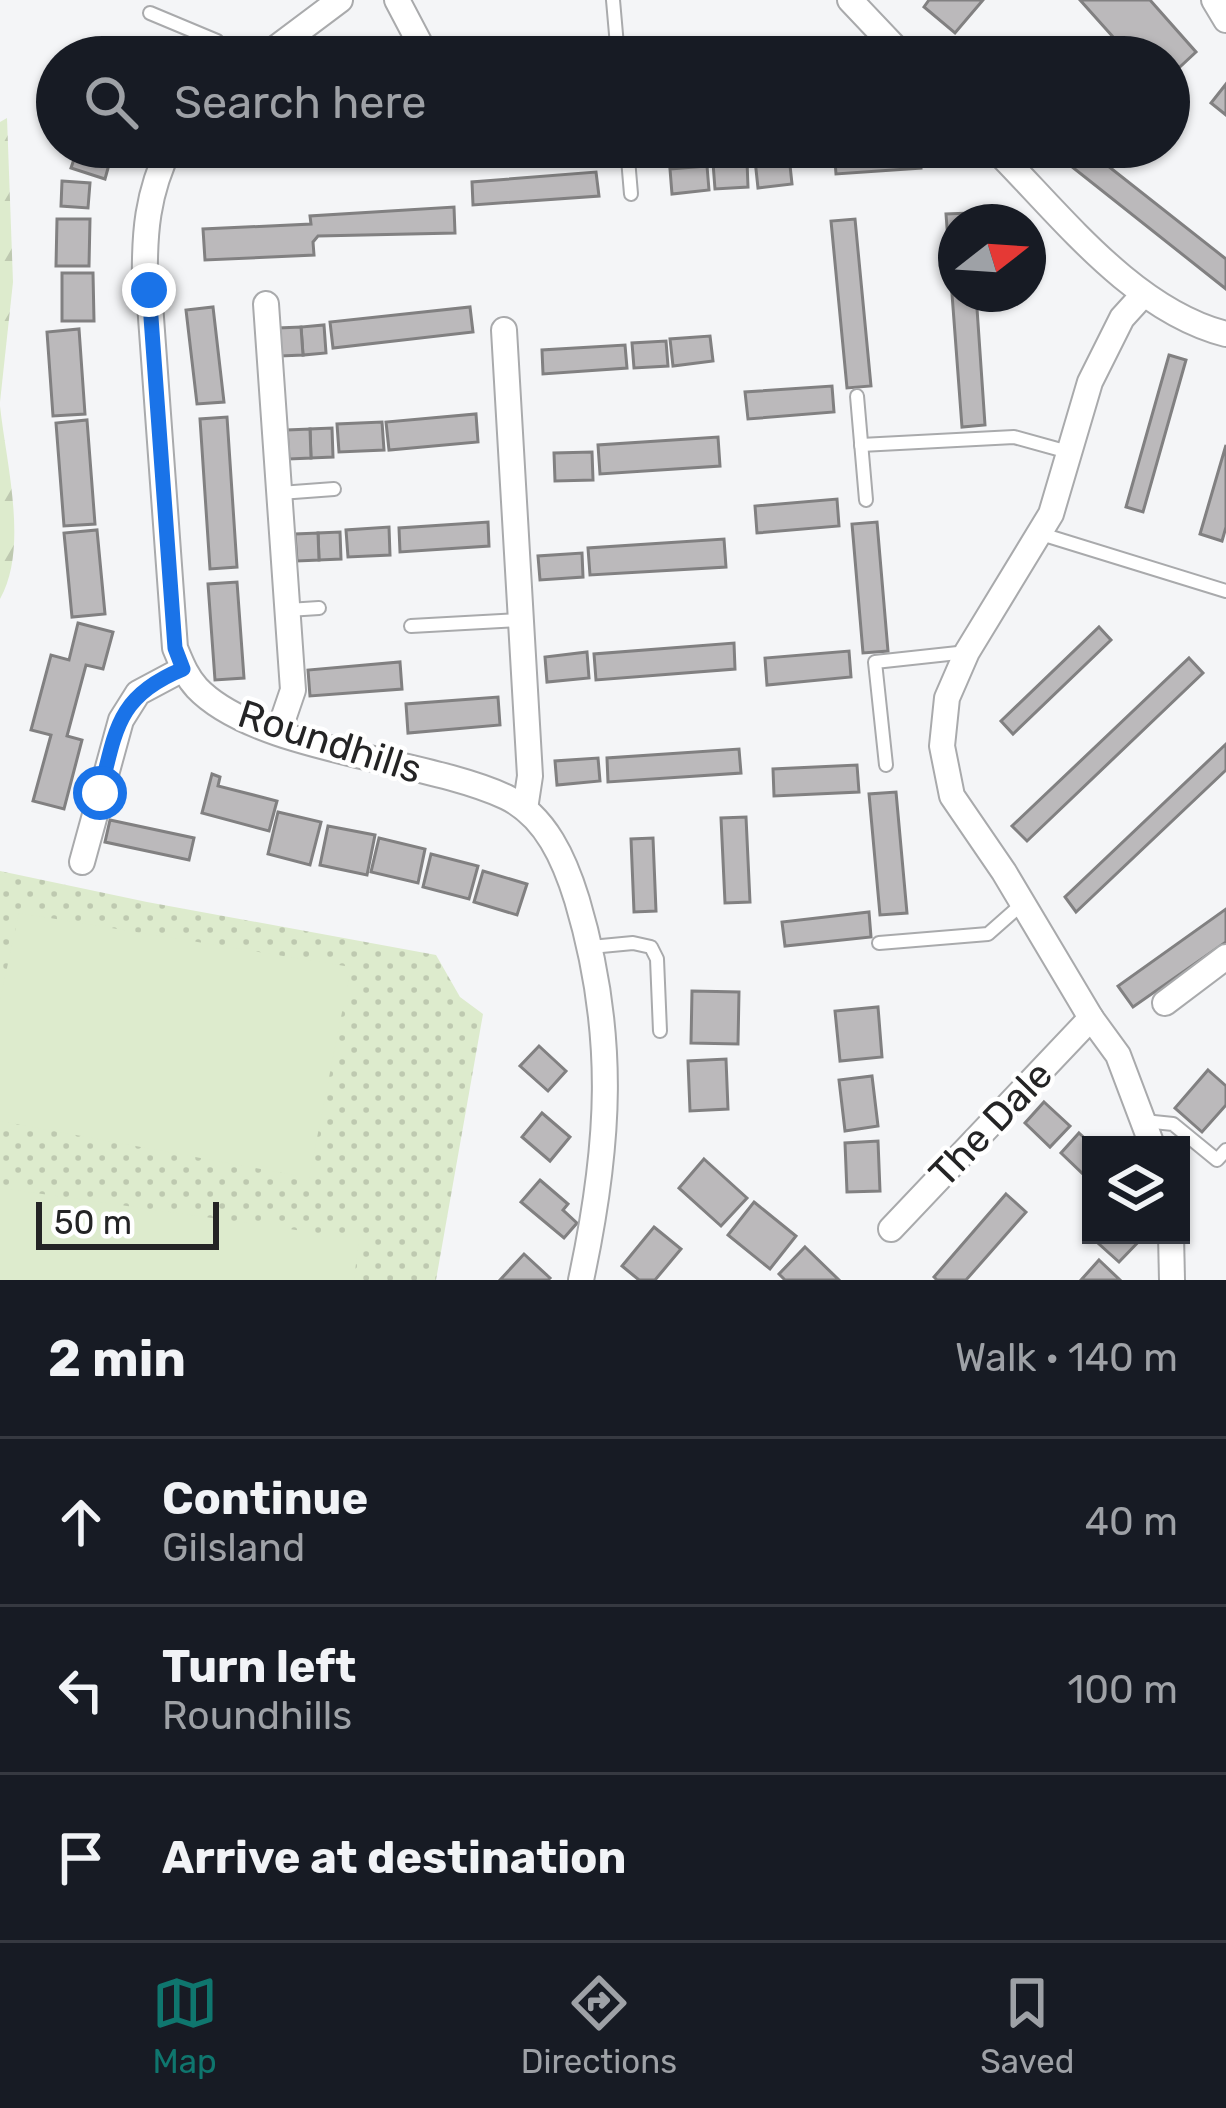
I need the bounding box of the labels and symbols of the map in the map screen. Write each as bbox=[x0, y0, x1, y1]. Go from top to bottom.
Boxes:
north arrow bbox=[938, 204, 1046, 312]
route end bbox=[122, 263, 176, 317]
street label: Roundhills bbox=[233, 691, 427, 793]
route start bbox=[73, 766, 127, 820]
street label: The Dale bbox=[920, 1052, 1062, 1196]
scale bar bbox=[36, 1196, 219, 1249]

